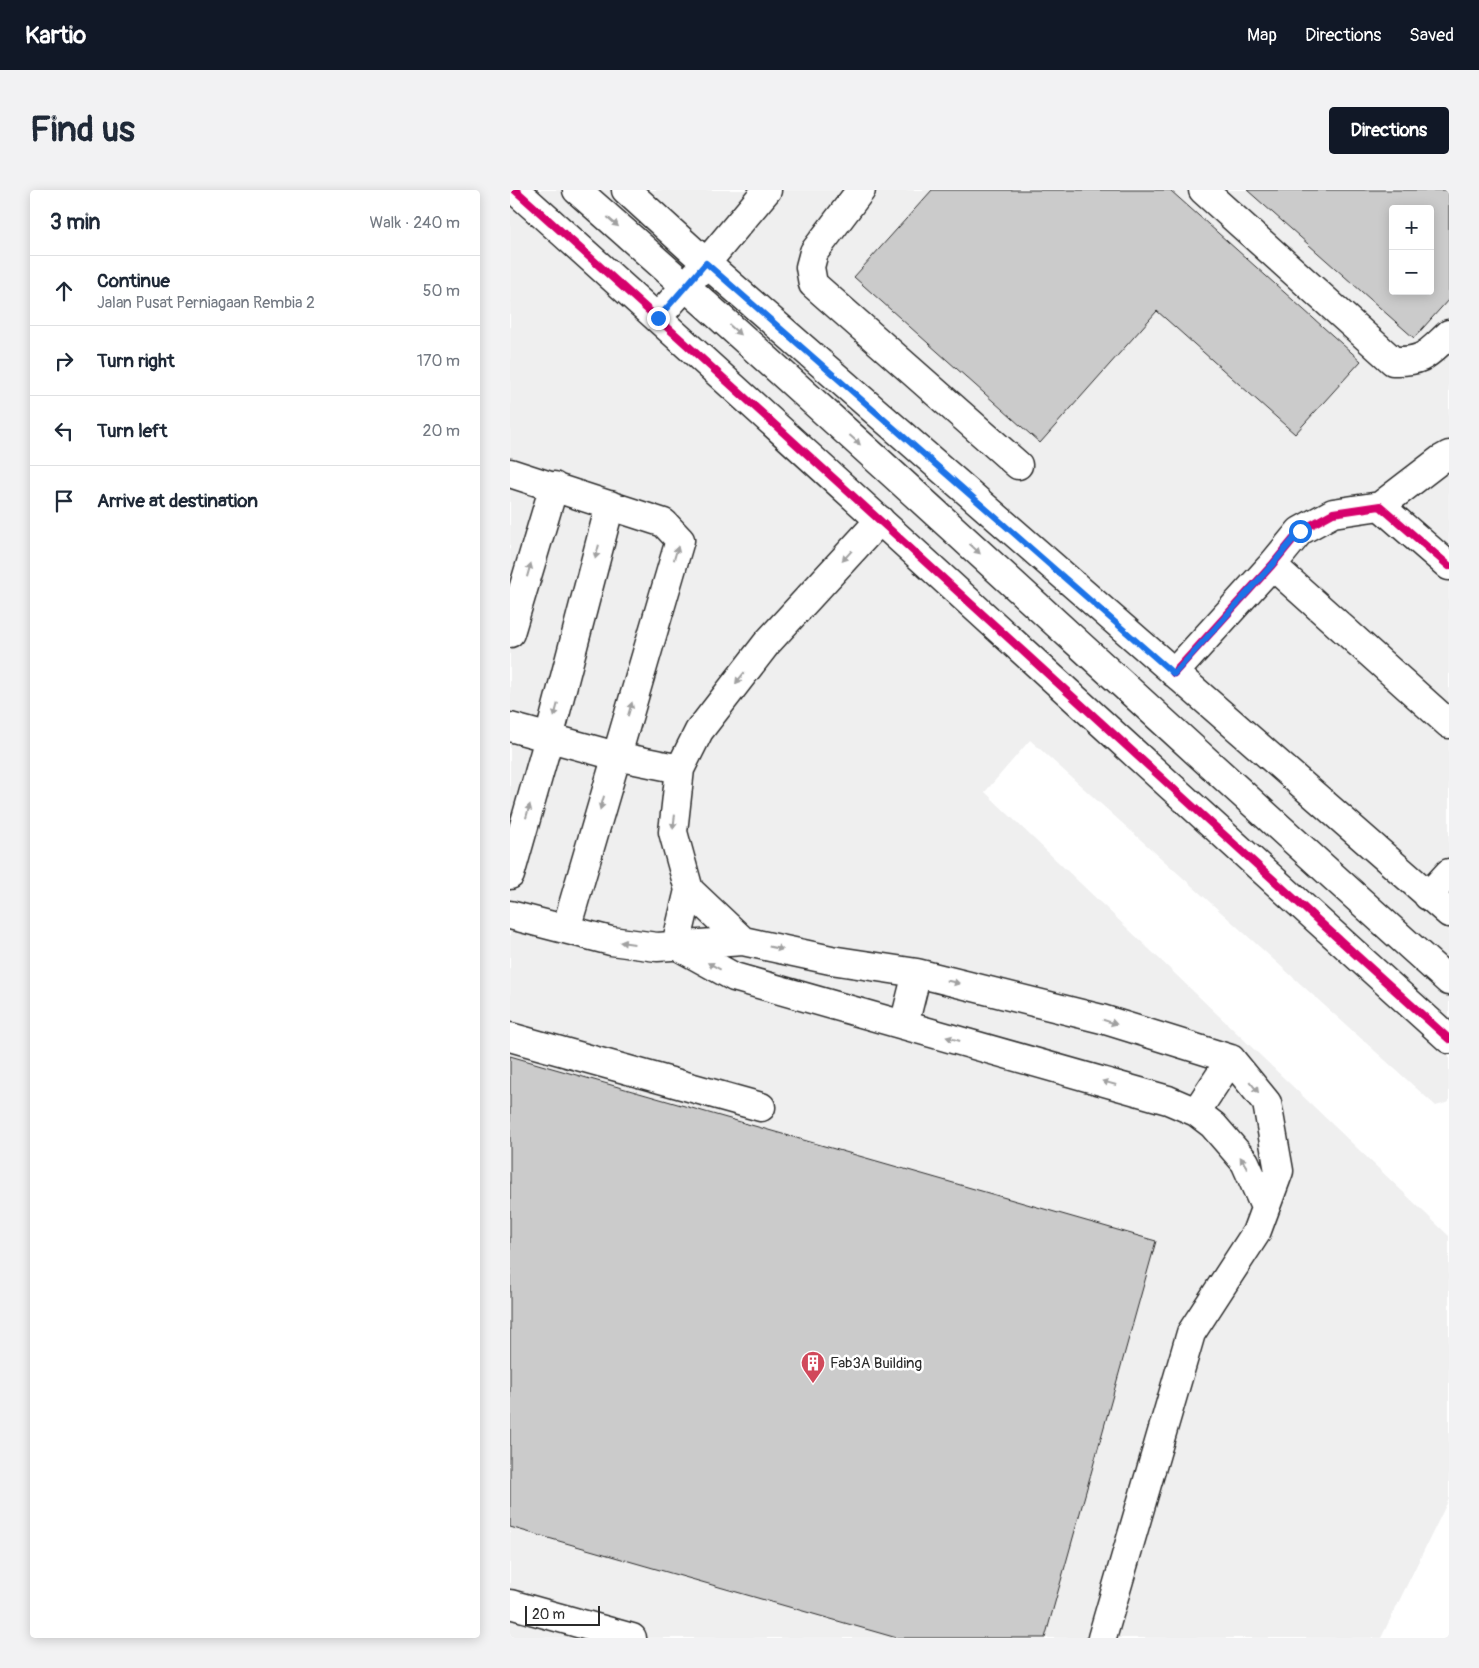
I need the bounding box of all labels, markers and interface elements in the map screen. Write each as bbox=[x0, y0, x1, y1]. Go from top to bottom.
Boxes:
text: Kartio bbox=[25, 21, 86, 50]
text: Map bbox=[1247, 24, 1277, 47]
text: Directions bbox=[1305, 24, 1381, 47]
text: Saved bbox=[1409, 24, 1454, 47]
button: Directions bbox=[1329, 107, 1449, 154]
text: Find us bbox=[30, 108, 135, 152]
map controls bbox=[1389, 205, 1434, 295]
button: + bbox=[1389, 205, 1434, 250]
text: 3 min bbox=[50, 209, 100, 236]
text: Walk · 240 m bbox=[369, 213, 460, 233]
one-way arrow bbox=[607, 216, 619, 228]
button: − bbox=[1389, 250, 1434, 295]
text: Continue bbox=[97, 269, 170, 293]
icon: ahead bbox=[50, 277, 78, 305]
text: 50 m bbox=[423, 281, 460, 301]
text: Jalan Pusat Perniagaan Rembia 2 bbox=[97, 293, 315, 313]
route end bbox=[647, 307, 670, 330]
one-way arrow bbox=[728, 324, 740, 336]
icon: right bbox=[50, 347, 78, 375]
text: Turn right bbox=[97, 349, 175, 373]
text: 170 m bbox=[417, 351, 460, 371]
icon: left bbox=[50, 417, 78, 445]
text: Turn left bbox=[97, 419, 167, 443]
text: 20 m bbox=[422, 421, 460, 441]
one-way arrow bbox=[848, 434, 860, 446]
icon: arrive bbox=[50, 487, 78, 515]
text: Arrive at destination bbox=[97, 489, 258, 513]
route start bbox=[1289, 520, 1312, 543]
one-way arrow bbox=[968, 544, 981, 555]
one-way arrow bbox=[593, 545, 601, 560]
one-way arrow bbox=[673, 546, 681, 561]
one-way arrow bbox=[841, 550, 853, 562]
one-way arrow bbox=[525, 562, 533, 577]
one-way arrow bbox=[734, 671, 745, 684]
one-way arrow bbox=[552, 702, 560, 717]
one-way arrow bbox=[626, 702, 634, 717]
one-way arrow bbox=[598, 795, 606, 810]
one-way arrow bbox=[525, 804, 533, 819]
one-way arrow bbox=[670, 814, 678, 830]
one-way arrow bbox=[619, 939, 635, 947]
one-way arrow bbox=[769, 944, 784, 952]
one-way arrow bbox=[707, 962, 721, 970]
one-way arrow bbox=[945, 978, 960, 986]
one-way arrow bbox=[1103, 1018, 1118, 1026]
one-way arrow bbox=[945, 1035, 960, 1043]
one-way arrow bbox=[1102, 1079, 1117, 1087]
one-way arrow bbox=[1249, 1080, 1260, 1093]
one-way arrow bbox=[1239, 1157, 1248, 1170]
building icon: Fab3A Building bbox=[800, 1350, 826, 1384]
place label: Fab3A Building bbox=[830, 1354, 922, 1373]
scale bar bbox=[525, 1603, 600, 1626]
text: 20 m bbox=[532, 1606, 565, 1623]

